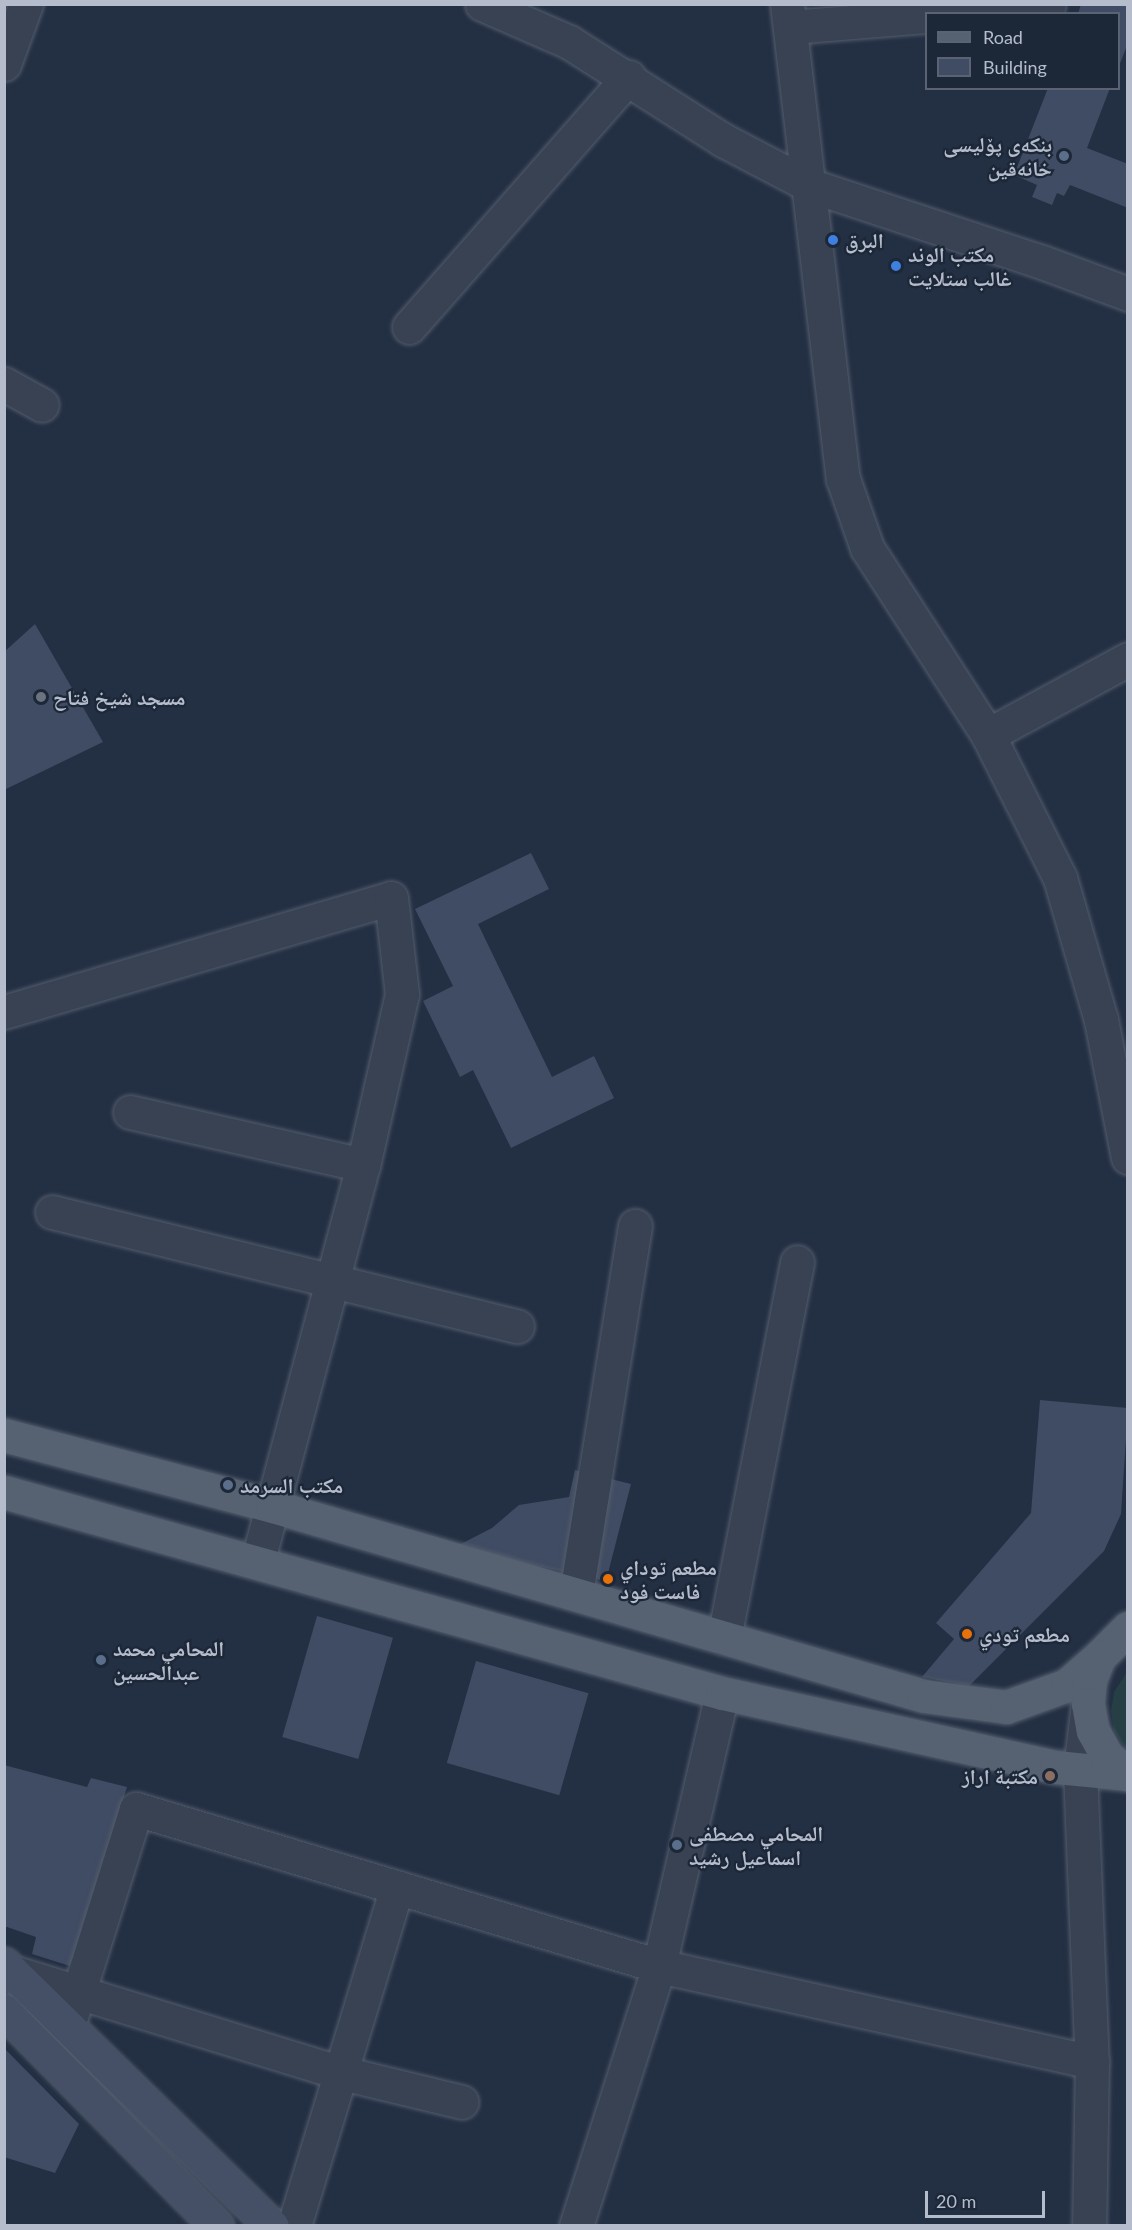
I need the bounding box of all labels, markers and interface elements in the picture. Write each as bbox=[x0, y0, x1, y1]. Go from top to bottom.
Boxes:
legend bbox=[925, 12, 1120, 90]
text: Road bbox=[983, 26, 1023, 48]
text: Building bbox=[983, 56, 1047, 78]
place label: بنکەی پۆلیسی خانەقین bbox=[943, 131, 1052, 181]
marker: بنکەی پۆلیسی خانەقین bbox=[1057, 149, 1071, 163]
place label: البرق bbox=[845, 227, 884, 253]
marker: البرق bbox=[826, 233, 840, 247]
place label: مكتب الوند غالب ستلايت bbox=[908, 241, 1012, 291]
marker: مكتب الوند غالب ستلايت bbox=[889, 259, 903, 273]
place label: مسجد شيخ فتاح bbox=[53, 684, 186, 710]
marker: مسجد شيخ فتاح bbox=[34, 690, 48, 704]
place label: مكتب السرمد bbox=[240, 1472, 343, 1498]
marker: مكتب السرمد bbox=[221, 1478, 235, 1492]
place label: مطعم توداي فاست فود bbox=[620, 1554, 717, 1604]
marker: مطعم توداي فاست فود bbox=[601, 1572, 615, 1586]
place label: مطعم تودي bbox=[979, 1621, 1070, 1647]
marker: مطعم تودي bbox=[960, 1627, 974, 1641]
place label: المحامي محمد عبدالحسين bbox=[113, 1635, 224, 1685]
marker: المحامي محمد عبدالحسين bbox=[94, 1653, 108, 1667]
place label: مكتبة اراز bbox=[962, 1763, 1038, 1789]
marker: مكتبة اراز bbox=[1043, 1769, 1057, 1783]
place label: المحامي مصطفى اسماعيل رشيد bbox=[689, 1820, 823, 1870]
marker: المحامي مصطفى اسماعيل رشيد bbox=[670, 1838, 684, 1852]
scale bar bbox=[928, 2179, 1048, 2217]
text: 20 m bbox=[936, 2190, 976, 2212]

